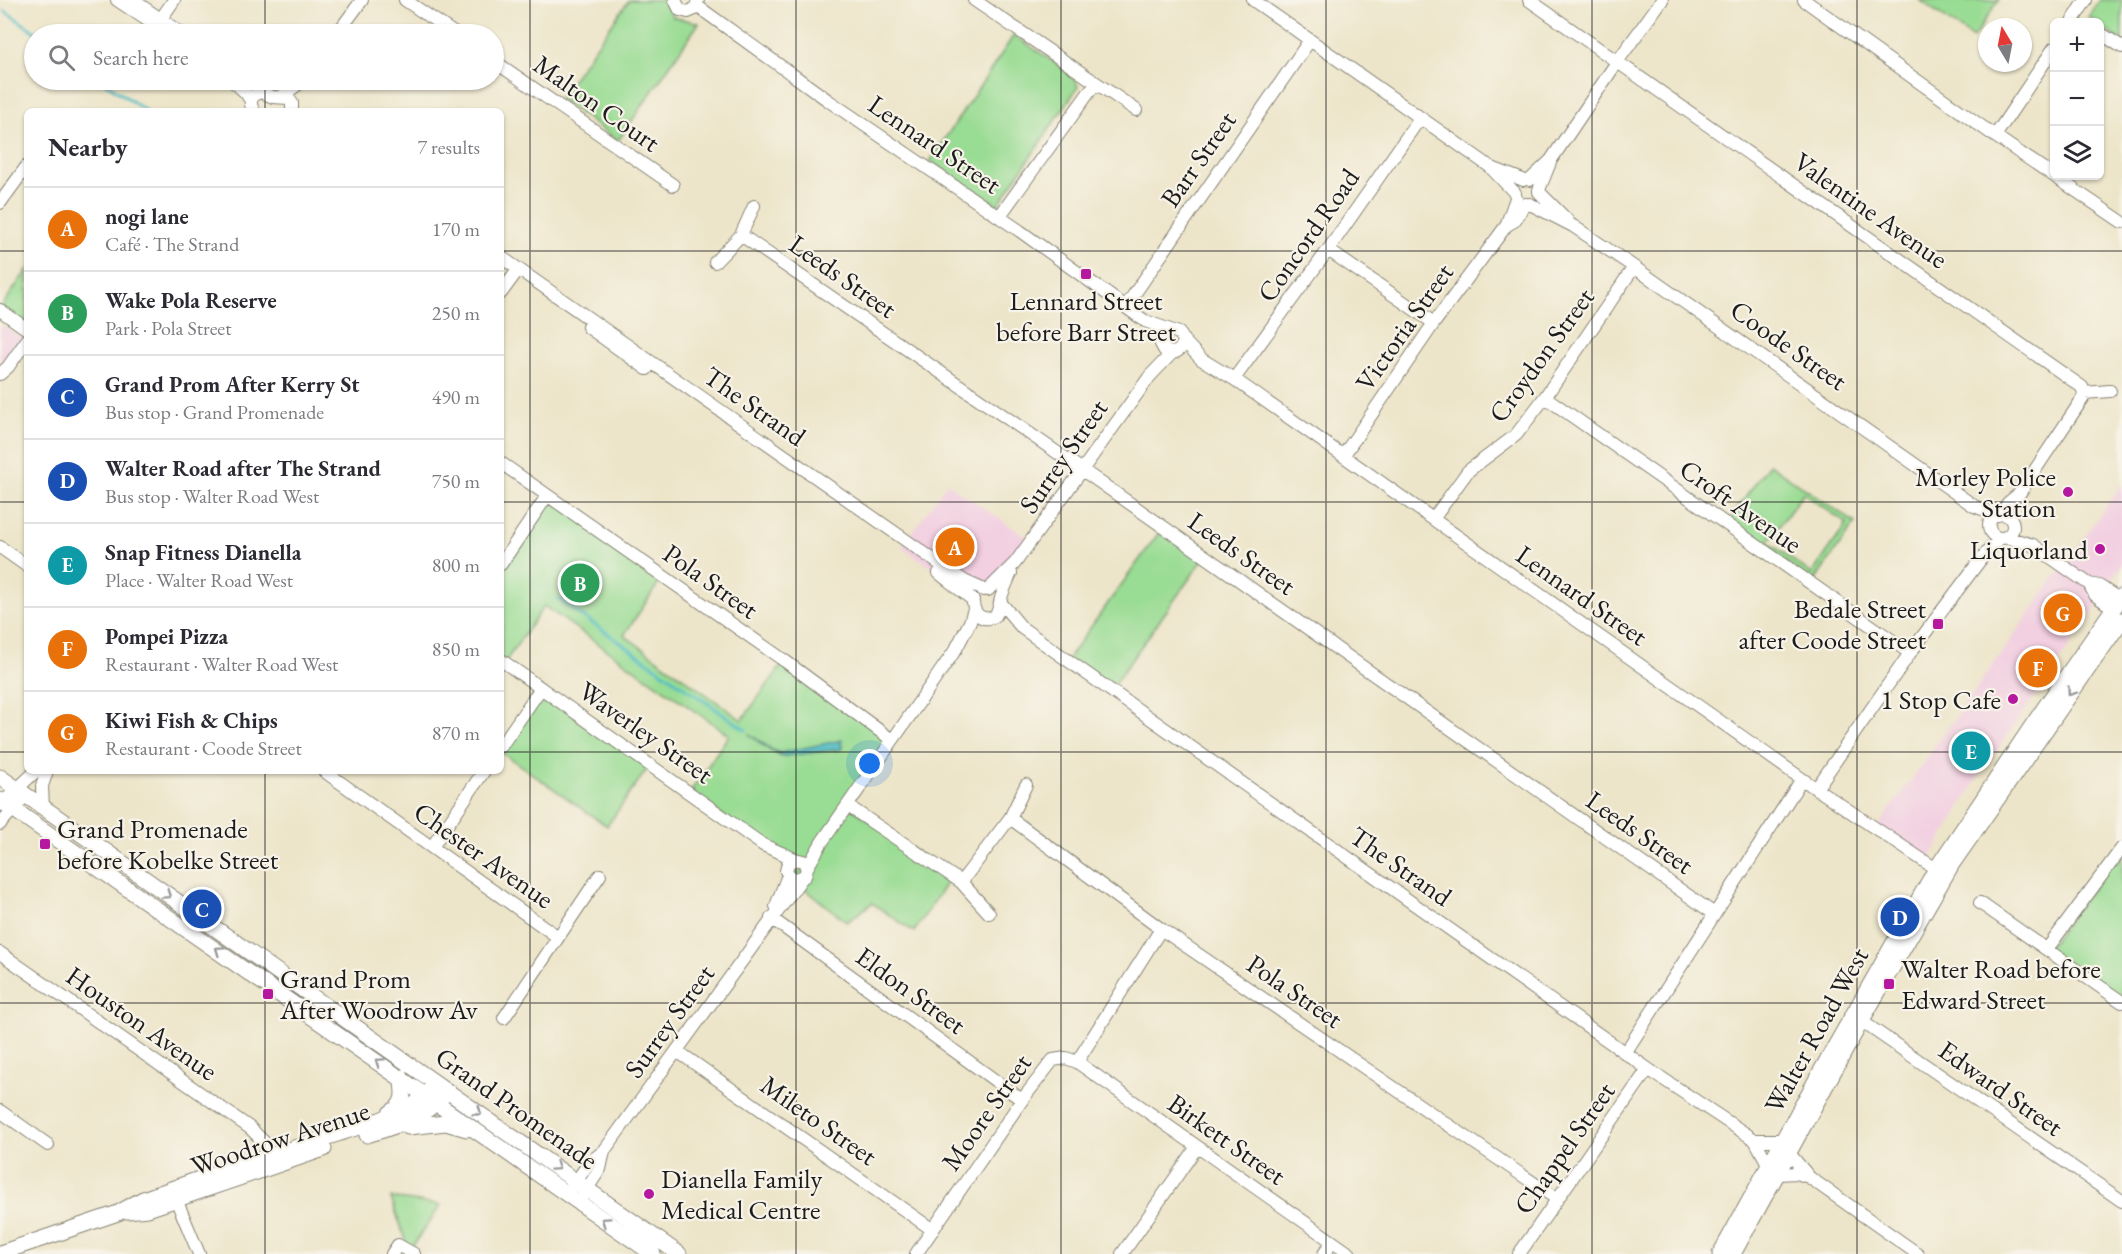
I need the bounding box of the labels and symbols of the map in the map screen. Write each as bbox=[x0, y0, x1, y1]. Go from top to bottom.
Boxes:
north arrow bbox=[1978, 18, 2032, 72]
street label: Malton Court bbox=[527, 47, 668, 160]
street label: Lennard Street bbox=[862, 87, 1009, 202]
street label: Barr Street bbox=[1152, 104, 1244, 214]
street label: Valentine Avenue bbox=[1787, 144, 1955, 276]
street label: Concord Road bbox=[1249, 161, 1367, 309]
street label: Leeds Street bbox=[782, 226, 904, 326]
street label: Victoria Street bbox=[1347, 256, 1461, 398]
marker: Lennard Street before Barr Street bbox=[1079, 267, 1093, 281]
street label: Croydon Street bbox=[1480, 280, 1602, 429]
place label: Lennard Street before Barr Street bbox=[996, 283, 1177, 349]
street label: Coode Street bbox=[1724, 292, 1855, 398]
street label: The Strand bbox=[697, 358, 813, 454]
street label: Surrey Street bbox=[1011, 392, 1115, 520]
street label: Croft Avenue bbox=[1673, 451, 1809, 561]
place label: Morley Police Station bbox=[1915, 459, 2056, 525]
marker: Morley Police Station bbox=[2061, 485, 2075, 499]
street label: Leeds Street bbox=[1181, 503, 1303, 603]
pin: A bbox=[936, 524, 974, 570]
place label: Liquorland bbox=[1970, 532, 2088, 567]
street label: Pola Street bbox=[657, 536, 766, 627]
street label: Lennard Street bbox=[1509, 537, 1655, 654]
marker: Liquorland bbox=[2093, 542, 2107, 556]
pin: B bbox=[560, 560, 600, 606]
pin: G bbox=[2044, 590, 2082, 636]
place label: Bedale Street after Coode Street bbox=[1738, 591, 1927, 657]
marker: Bedale Street after Coode Street bbox=[1931, 617, 1945, 631]
pin: F bbox=[2018, 646, 2058, 690]
street label: Waverley Street bbox=[572, 673, 721, 792]
place label: 1 Stop Cafe bbox=[1880, 682, 2001, 717]
one-way arrow bbox=[2068, 686, 2079, 697]
marker: 1 Stop Cafe bbox=[2006, 692, 2020, 706]
pin: E bbox=[1952, 728, 1990, 774]
your location bbox=[855, 749, 884, 778]
street label: Leeds Street bbox=[1579, 782, 1701, 882]
street label: Chester Avenue bbox=[407, 794, 561, 916]
place label: Grand Promenade before Kobelke Street bbox=[57, 811, 279, 877]
street label: The Strand bbox=[1343, 818, 1459, 914]
marker: Grand Promenade before Kobelke Street bbox=[38, 837, 52, 851]
pin: C bbox=[182, 886, 222, 932]
one-way arrow bbox=[160, 888, 171, 899]
pin: D bbox=[1880, 894, 1920, 940]
street label: Eldon Street bbox=[849, 938, 973, 1042]
street label: Walter Road West bbox=[1756, 940, 1876, 1119]
one-way arrow bbox=[214, 946, 225, 957]
street label: Pola Street bbox=[1240, 946, 1350, 1036]
place label: Walter Road before Edward Street bbox=[1901, 951, 2101, 1017]
street label: Surrey Street bbox=[616, 957, 722, 1085]
street label: Houston Avenue bbox=[59, 958, 225, 1088]
place label: Grand Prom After Woodrow Av bbox=[279, 961, 478, 1027]
marker: Walter Road before Edward Street bbox=[1882, 977, 1896, 991]
marker: Grand Prom After Woodrow Av bbox=[261, 987, 275, 1001]
street label: Edward Street bbox=[1932, 1032, 2071, 1144]
street label: Grand Promenade bbox=[429, 1039, 605, 1177]
street label: Moore Street bbox=[933, 1046, 1039, 1177]
one-way arrow bbox=[374, 1058, 385, 1069]
street label: Mileto Street bbox=[754, 1067, 885, 1173]
street label: Chappel Street bbox=[1506, 1075, 1623, 1221]
street label: Birkett Street bbox=[1161, 1086, 1293, 1193]
street label: Woodrow Avenue bbox=[186, 1093, 374, 1183]
one-way arrow bbox=[471, 1105, 482, 1116]
one-way arrow bbox=[549, 1160, 560, 1171]
place label: Dianella Family Medical Centre bbox=[661, 1161, 823, 1227]
marker: Dianella Family Medical Centre bbox=[642, 1187, 656, 1201]
one-way arrow bbox=[600, 1217, 611, 1228]

